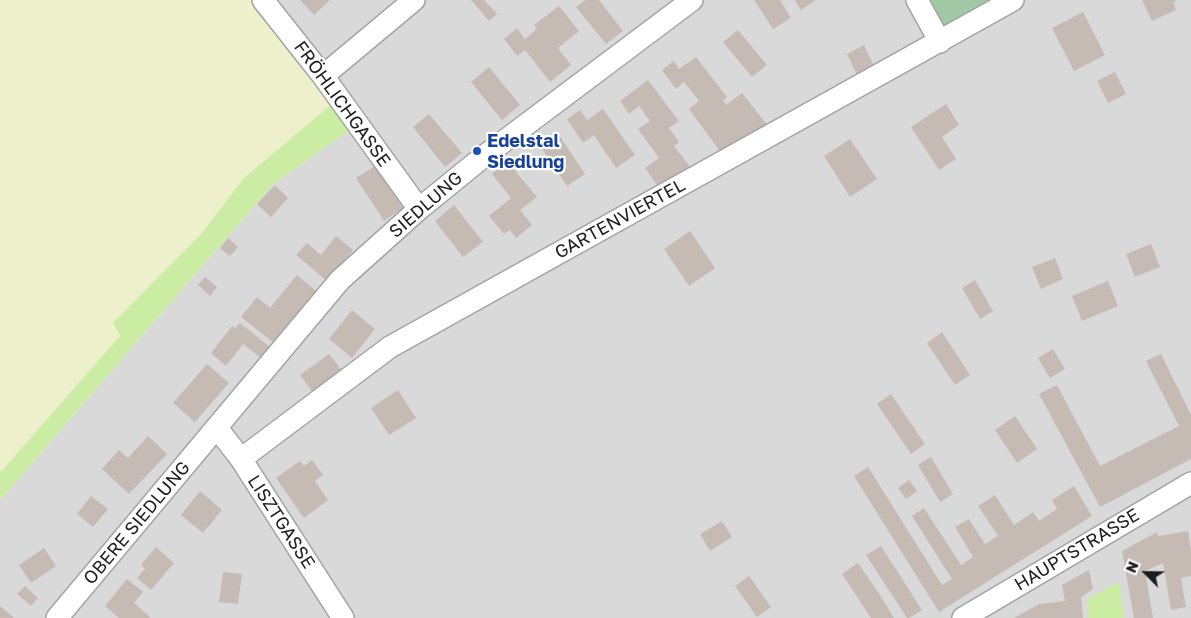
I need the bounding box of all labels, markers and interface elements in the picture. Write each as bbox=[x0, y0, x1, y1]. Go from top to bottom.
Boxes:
street label: FRÖHLICHGASSE bbox=[289, 37, 395, 171]
place label: Edelstal Siedlung bbox=[487, 130, 564, 172]
marker: Edelstal Siedlung bbox=[471, 145, 483, 157]
street label: SIEDLUNG bbox=[385, 167, 467, 243]
street label: GARTENVIERTEL bbox=[551, 174, 689, 264]
street label: OBERE SIEDLUNG bbox=[79, 457, 195, 589]
street label: LISZTGASSE bbox=[243, 471, 319, 573]
street label: HAUPTSTRASSE bbox=[1011, 504, 1143, 596]
north arrow bbox=[1121, 548, 1171, 598]
text: N bbox=[1122, 559, 1142, 575]

